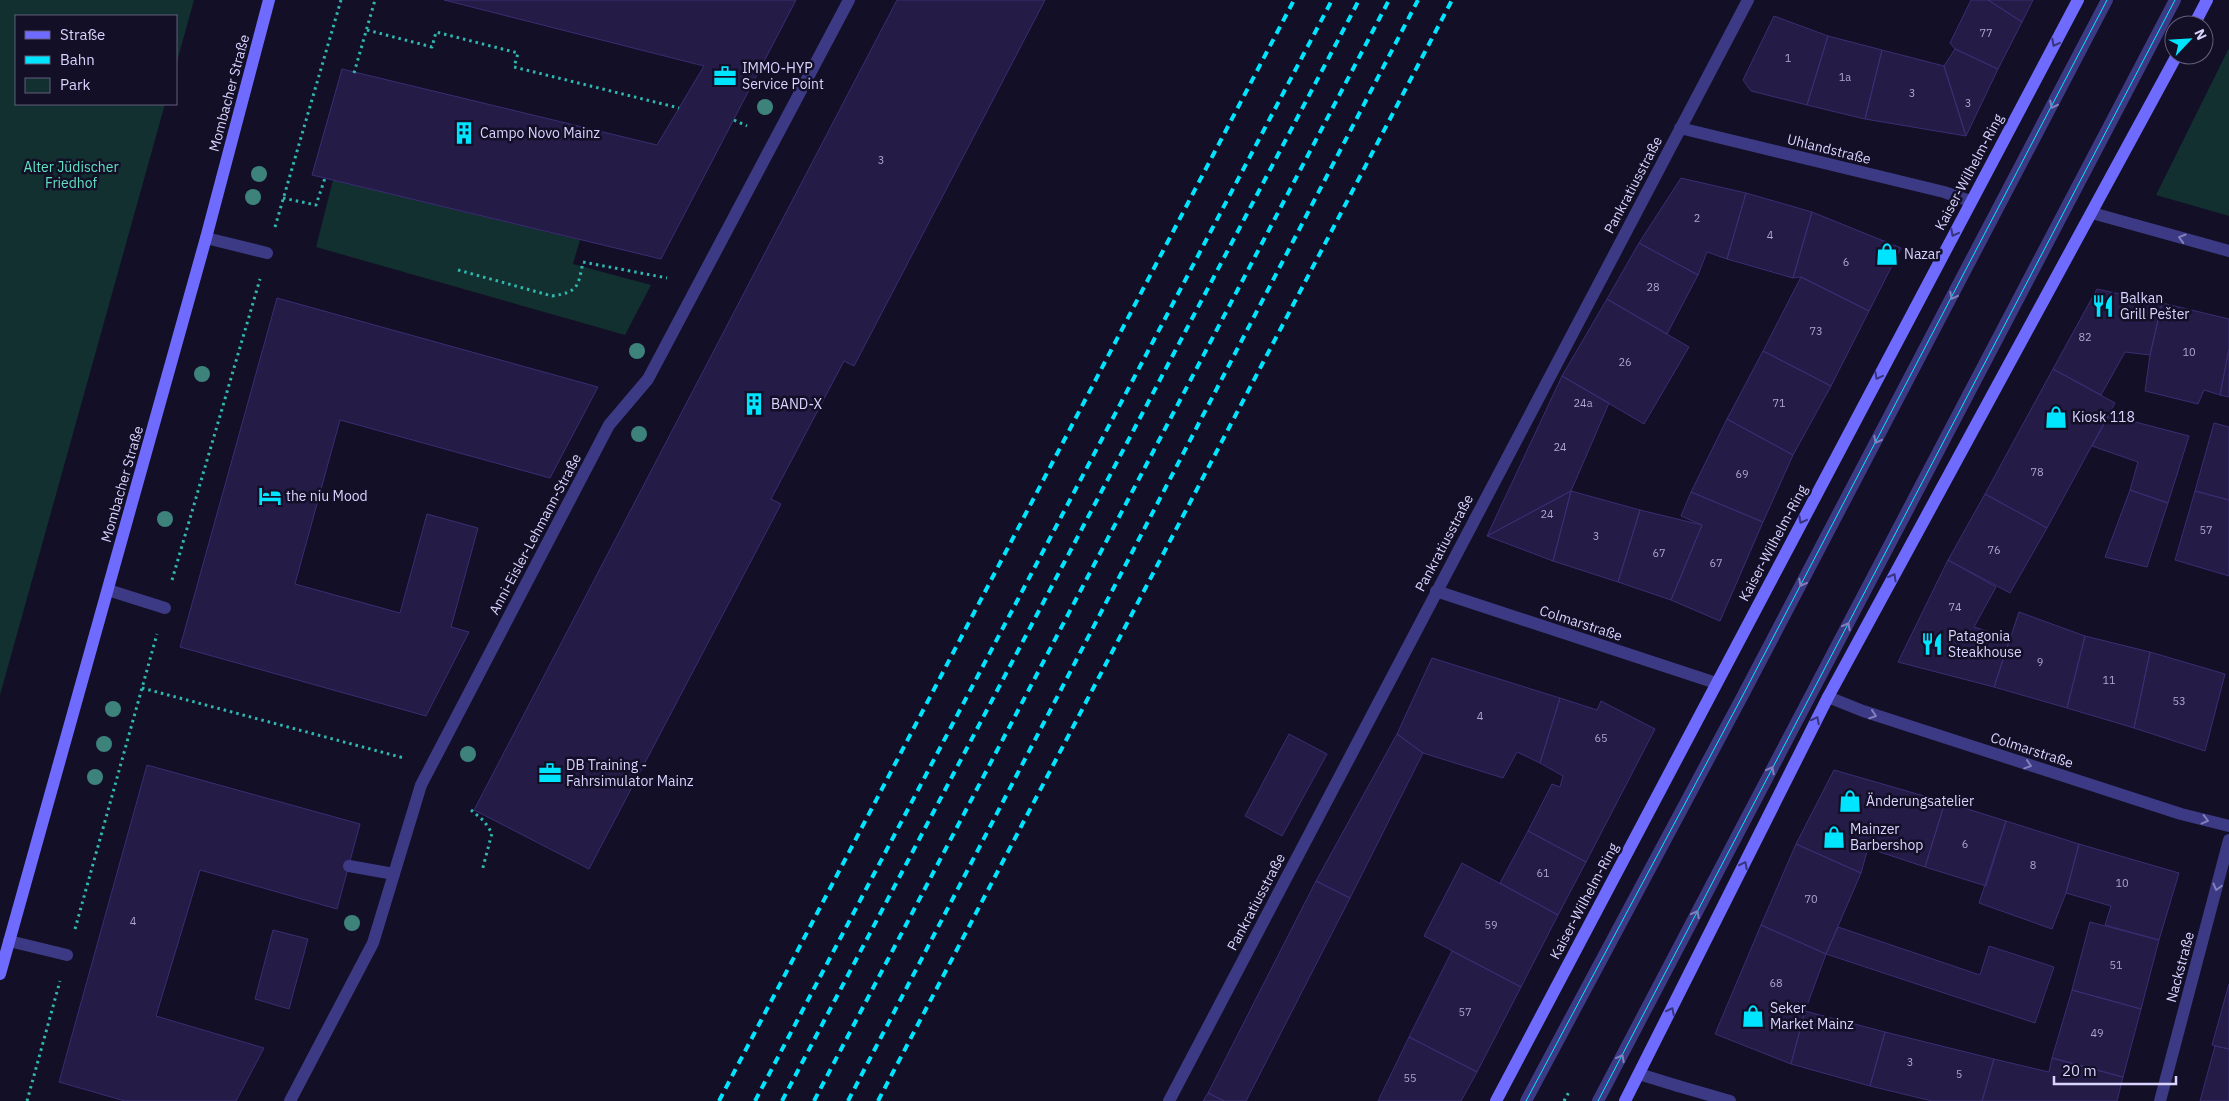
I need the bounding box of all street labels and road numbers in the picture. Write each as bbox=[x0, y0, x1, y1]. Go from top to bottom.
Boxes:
street label: Mombacher Straße bbox=[205, 32, 253, 153]
street label: Kaiser-Wilhelm-Ring bbox=[1931, 110, 2008, 233]
street label: Uhlandstraße bbox=[1785, 130, 1873, 168]
street label: Pankratiusstraße bbox=[1600, 133, 1666, 237]
street label: Mombacher Straße bbox=[97, 423, 147, 544]
street label: Anni-Eisler-Lehmann-Straße bbox=[485, 450, 585, 618]
street label: Kaiser-Wilhelm-Ring bbox=[1735, 481, 1812, 604]
street label: Pankratiusstraße bbox=[1411, 491, 1477, 595]
street label: Colmarstraße bbox=[1537, 601, 1625, 645]
street label: Colmarstraße bbox=[1988, 728, 2076, 772]
street label: Kaiser-Wilhelm-Ring bbox=[1546, 839, 1623, 962]
street label: Pankratiusstraße bbox=[1223, 850, 1289, 954]
street label: Nackstraße bbox=[2162, 929, 2198, 1004]

